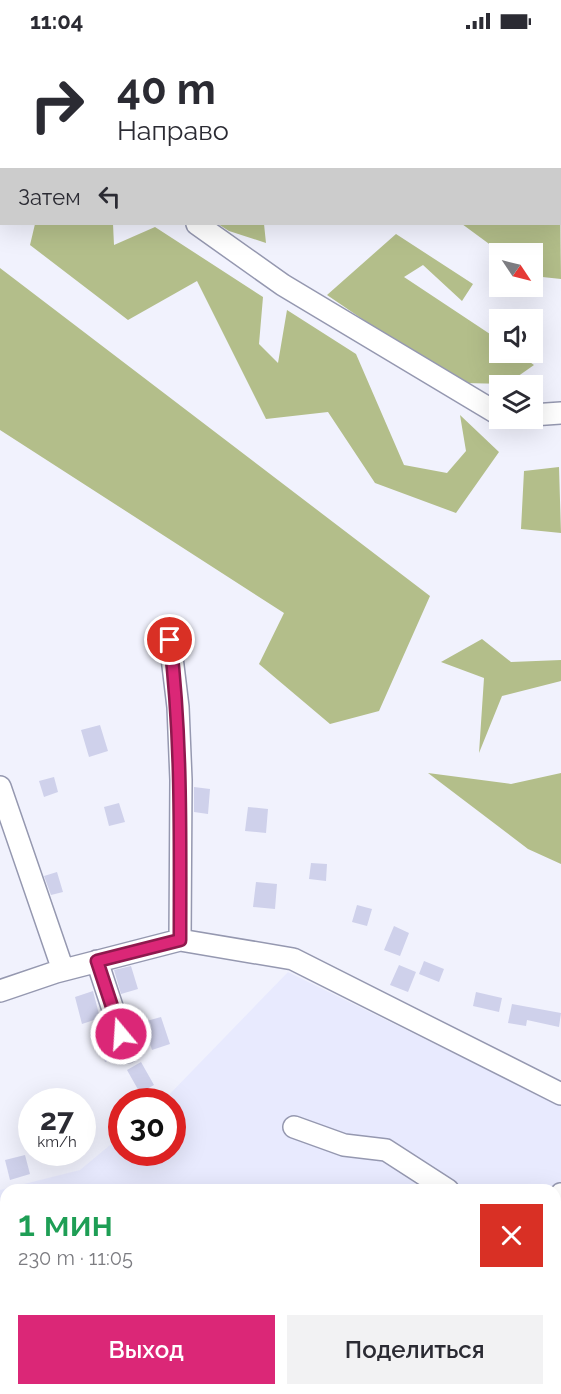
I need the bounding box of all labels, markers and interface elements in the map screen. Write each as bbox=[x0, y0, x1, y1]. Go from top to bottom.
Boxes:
text: 11:04 bbox=[30, 8, 83, 34]
text: 40 m bbox=[117, 65, 216, 114]
icon: right bbox=[18, 66, 96, 144]
text: Направо bbox=[117, 115, 229, 146]
icon: left bbox=[93, 180, 126, 213]
text: Затем bbox=[18, 184, 81, 210]
north arrow bbox=[489, 243, 543, 297]
map controls bbox=[489, 243, 543, 429]
button: sound bbox=[489, 309, 543, 363]
button: layers bbox=[489, 375, 543, 429]
pin bbox=[144, 614, 195, 665]
icon: arrive bbox=[153, 623, 186, 656]
position arrow bbox=[89, 1002, 153, 1066]
speed limit sign: 30 bbox=[108, 1088, 186, 1166]
text: 27 bbox=[40, 1102, 74, 1137]
text: km/h bbox=[37, 1133, 77, 1151]
text: 1 мин bbox=[18, 1202, 113, 1244]
button: close bbox=[480, 1204, 543, 1267]
text: 230 m · 11:05 bbox=[18, 1246, 133, 1270]
button: Выход bbox=[18, 1315, 275, 1384]
button: Поделиться bbox=[287, 1315, 543, 1384]

